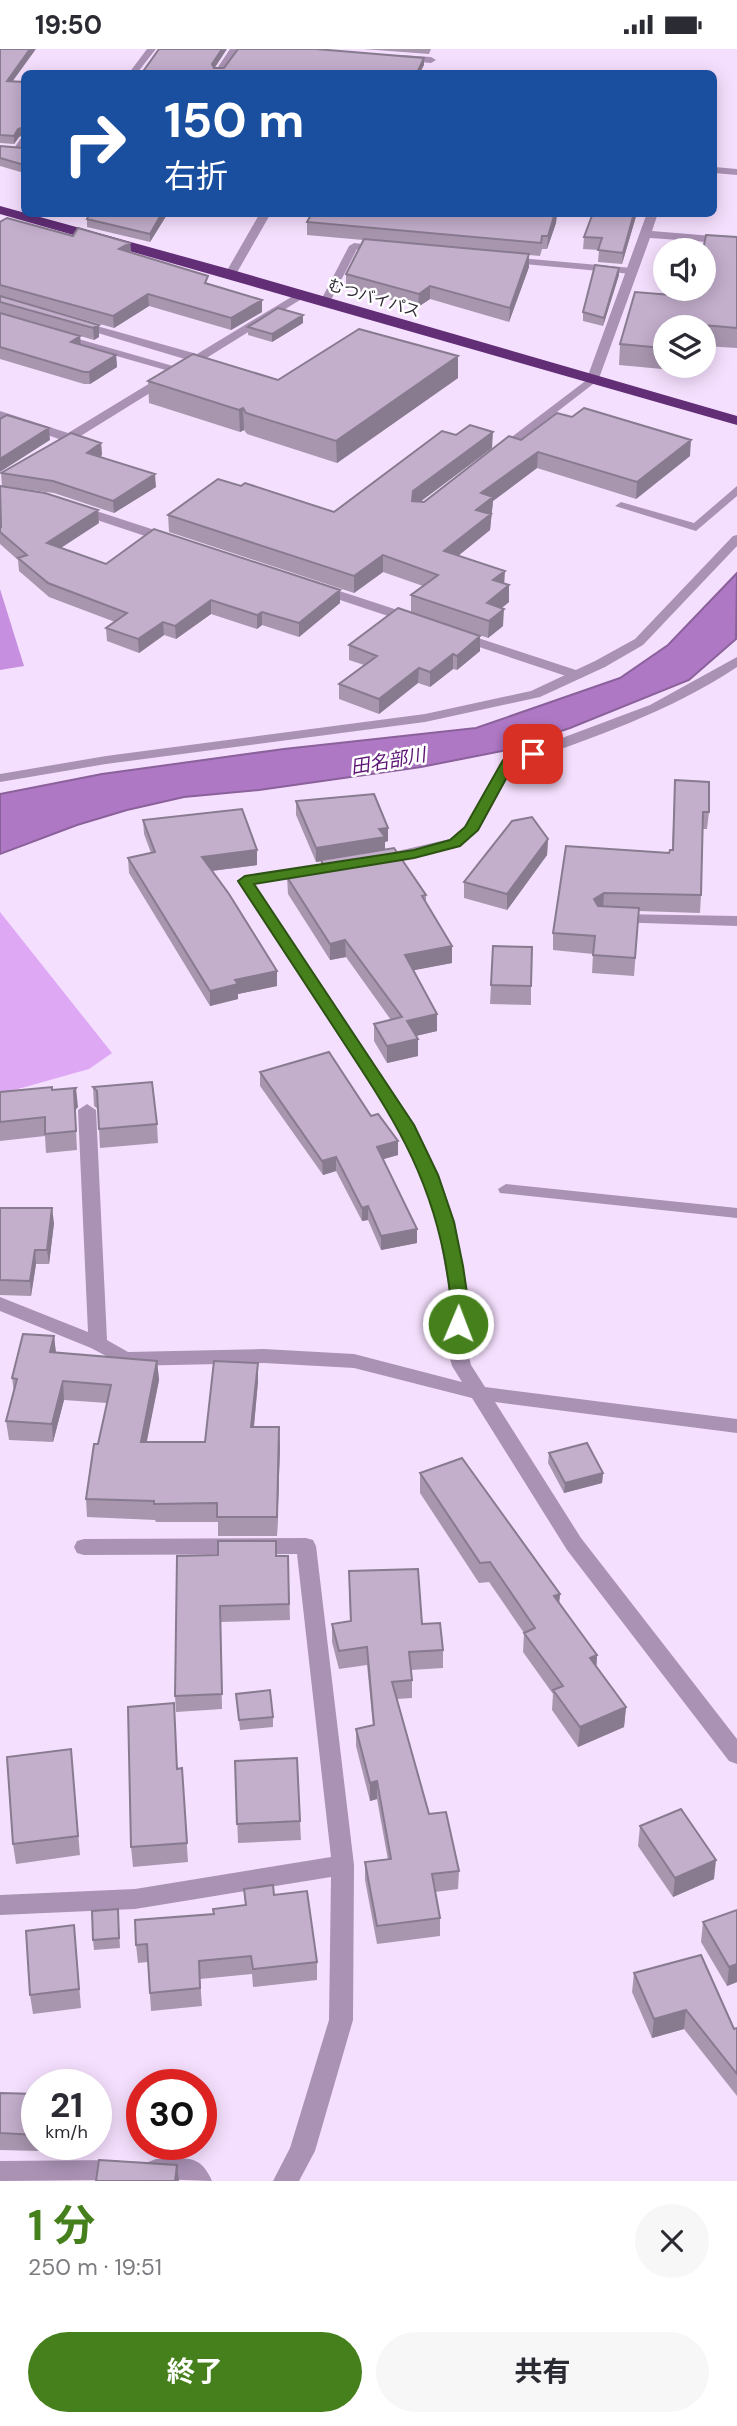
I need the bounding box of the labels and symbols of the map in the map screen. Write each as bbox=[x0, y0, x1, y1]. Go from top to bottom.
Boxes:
street label: むつバイパス bbox=[325, 274, 423, 322]
pin bbox=[503, 724, 563, 784]
water label: 田名部川 bbox=[348, 742, 430, 780]
position arrow bbox=[421, 1287, 495, 1361]
speed limit sign: 30 bbox=[126, 2069, 217, 2160]

